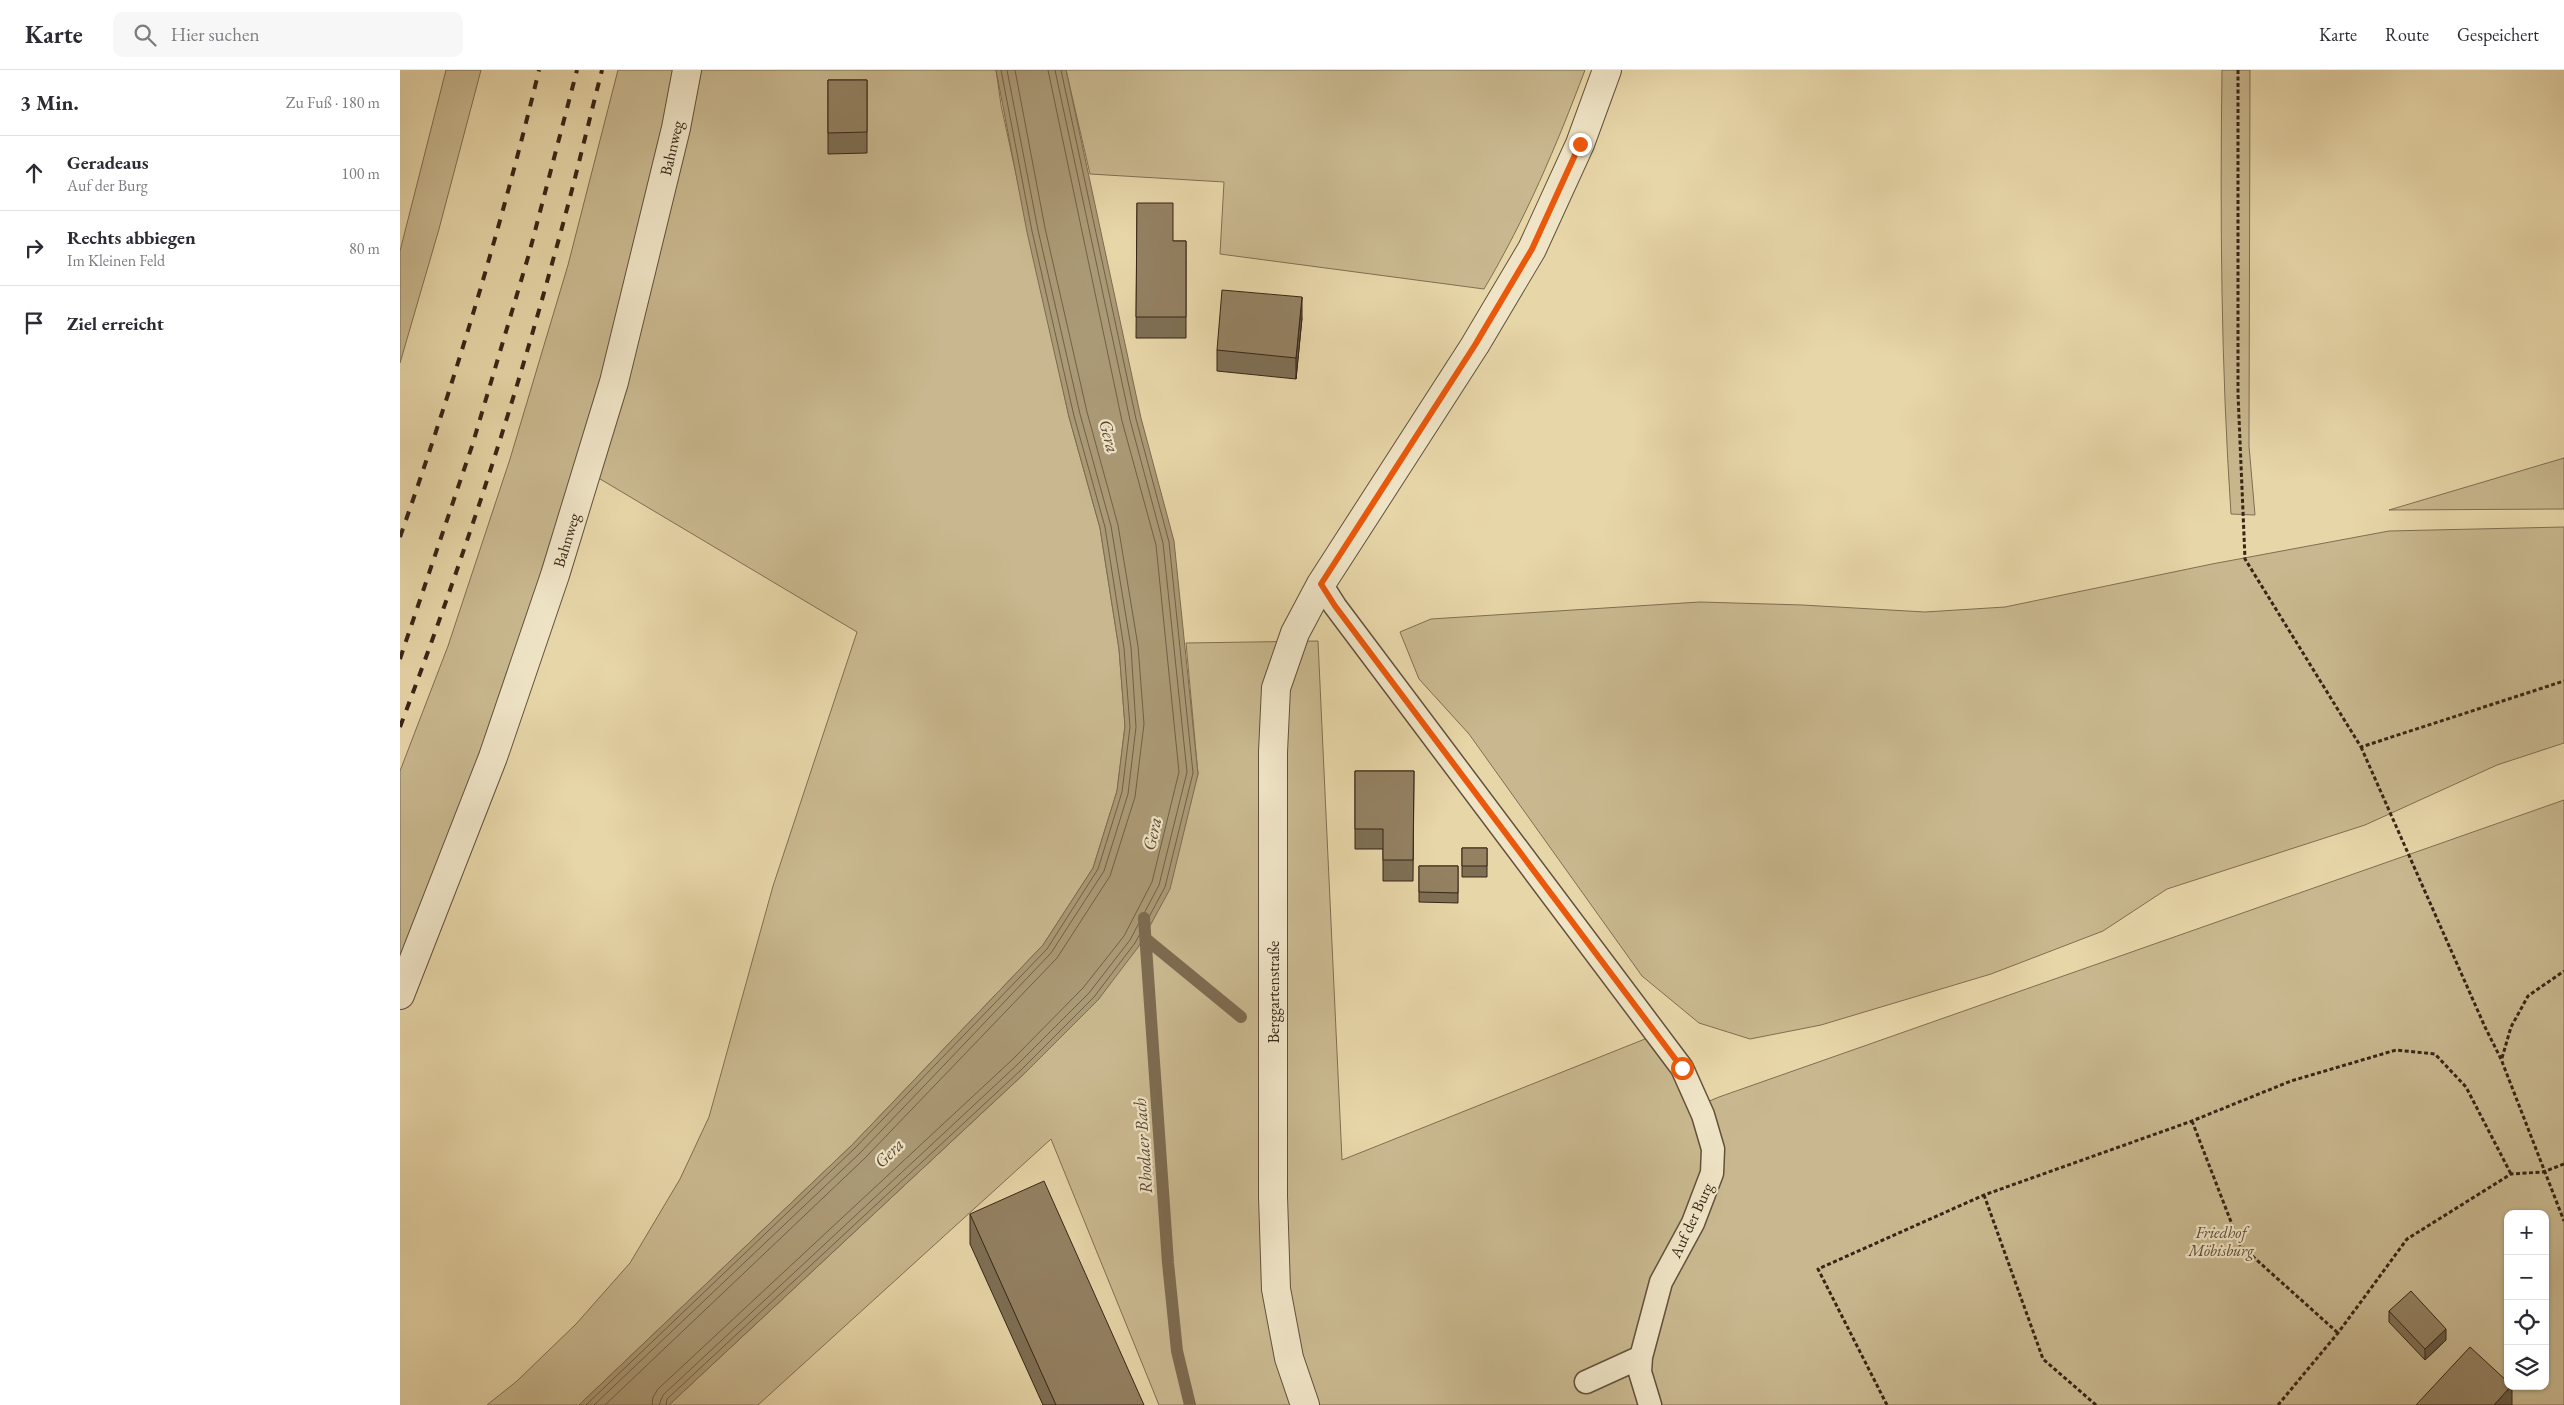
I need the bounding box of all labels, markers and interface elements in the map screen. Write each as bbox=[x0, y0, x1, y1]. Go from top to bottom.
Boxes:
search box bbox=[113, 12, 463, 57]
text: Karte bbox=[25, 19, 83, 50]
icon: search bbox=[131, 21, 159, 49]
text: Hier suchen bbox=[171, 22, 260, 47]
text: Karte bbox=[2319, 23, 2357, 46]
text: Route bbox=[2385, 23, 2429, 46]
text: Gespeichert bbox=[2457, 23, 2539, 46]
text: 3 Min. bbox=[20, 89, 79, 116]
text: Zu Fuß · 180 m bbox=[286, 92, 380, 113]
street label: Bahnweg bbox=[655, 118, 688, 178]
route end bbox=[1569, 133, 1592, 156]
text: Geradeaus bbox=[67, 150, 149, 175]
icon: ahead bbox=[20, 159, 48, 187]
text: 100 m bbox=[341, 163, 380, 184]
text: Auf der Burg bbox=[67, 175, 148, 196]
text: Rechts abbiegen bbox=[67, 225, 196, 250]
icon: right bbox=[20, 234, 48, 262]
text: 80 m bbox=[349, 238, 380, 259]
text: Im Kleinen Feld bbox=[67, 250, 165, 271]
icon: arrive bbox=[20, 309, 48, 337]
text: Ziel erreicht bbox=[67, 311, 164, 336]
water label: Gera bbox=[1094, 417, 1125, 455]
street label: Bahnweg bbox=[548, 509, 585, 570]
water label: Gera bbox=[1137, 815, 1166, 853]
street label: Berggartenstraße bbox=[1263, 941, 1284, 1043]
route start bbox=[1671, 1057, 1694, 1080]
water label: Rhodaer Bach bbox=[1128, 1097, 1157, 1195]
water label: Gera bbox=[869, 1133, 909, 1173]
street label: Auf der Burg bbox=[1664, 1178, 1718, 1262]
map controls bbox=[2504, 1210, 2549, 1390]
button: + bbox=[2504, 1210, 2549, 1255]
park label: Friedhof Möbisburg bbox=[2187, 1222, 2255, 1261]
button: − bbox=[2504, 1255, 2549, 1300]
button: locate bbox=[2504, 1300, 2549, 1345]
button: layers bbox=[2504, 1345, 2549, 1390]

